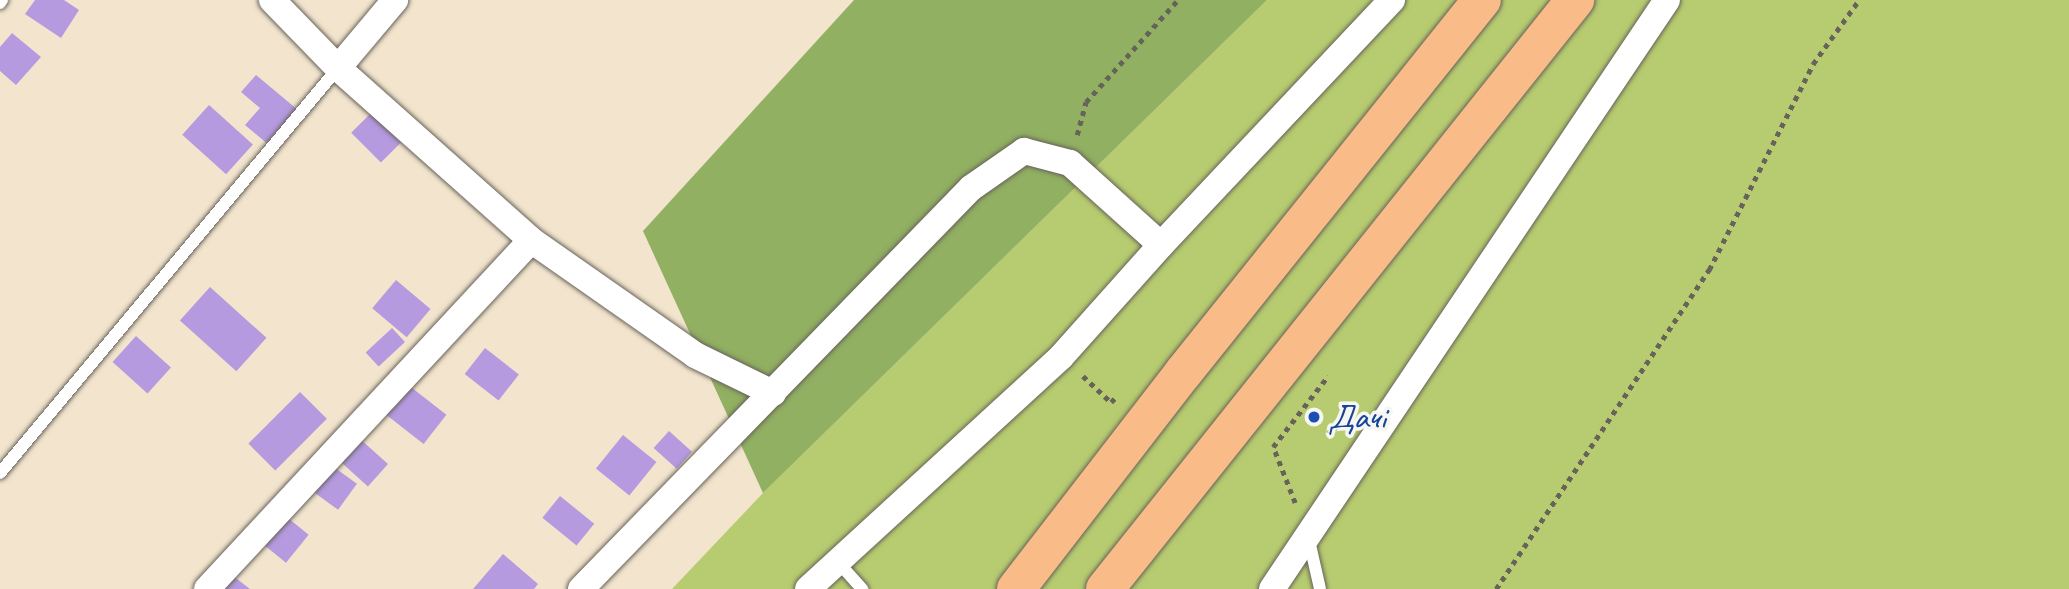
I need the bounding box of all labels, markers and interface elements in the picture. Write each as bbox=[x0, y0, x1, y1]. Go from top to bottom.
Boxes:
place label: Дачі bbox=[1328, 396, 1386, 438]
marker: Дачі bbox=[1306, 409, 1322, 425]

